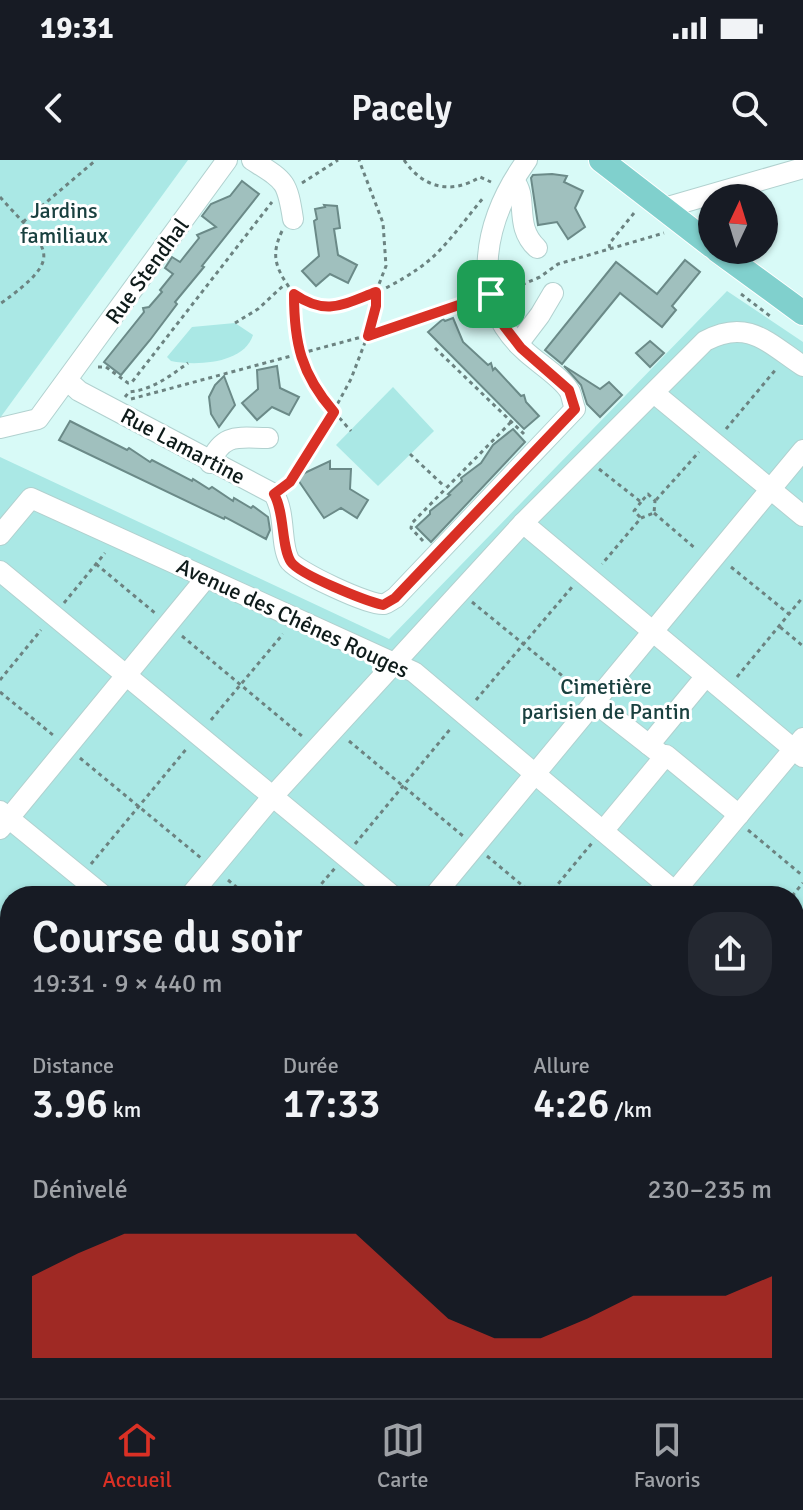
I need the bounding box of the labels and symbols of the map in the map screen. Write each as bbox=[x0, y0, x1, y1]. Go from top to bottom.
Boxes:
north arrow bbox=[698, 184, 778, 264]
park label: Jardins familiaux bbox=[20, 197, 108, 249]
street label: Rue Stendhal bbox=[99, 213, 195, 329]
pin bbox=[457, 260, 525, 328]
street label: Rue Lamartine bbox=[116, 402, 250, 490]
street label: Avenue des Chênes Rouges bbox=[173, 552, 413, 684]
park label: Cimetière parisien de Pantin bbox=[521, 673, 691, 725]

